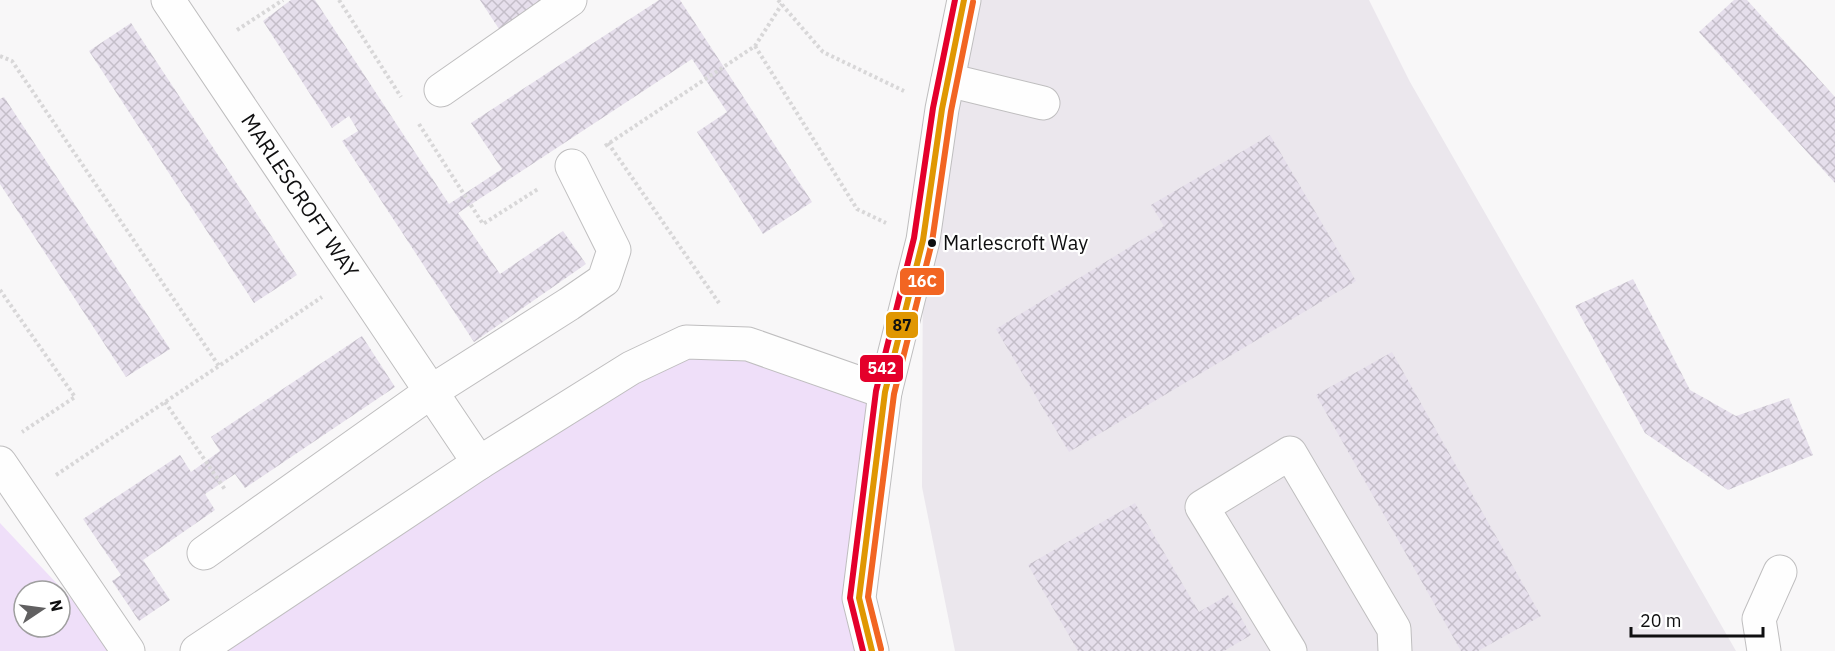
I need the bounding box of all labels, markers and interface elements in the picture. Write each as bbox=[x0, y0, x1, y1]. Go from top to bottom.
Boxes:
street label: MARLESCROFT WAY bbox=[235, 108, 366, 283]
place label: Marlescroft Way bbox=[943, 229, 1088, 256]
marker: Marlescroft Way bbox=[926, 237, 938, 249]
line badge: 16C bbox=[899, 267, 945, 296]
text: 16C bbox=[907, 271, 937, 291]
line badge: 87 bbox=[885, 311, 919, 339]
text: 87 bbox=[892, 315, 912, 335]
line badge: 542 bbox=[859, 354, 904, 383]
text: 542 bbox=[868, 358, 896, 378]
north arrow bbox=[12, 579, 72, 639]
text: N bbox=[46, 598, 68, 614]
scale bar bbox=[1631, 600, 1763, 638]
text: 20 m bbox=[1640, 609, 1682, 632]

